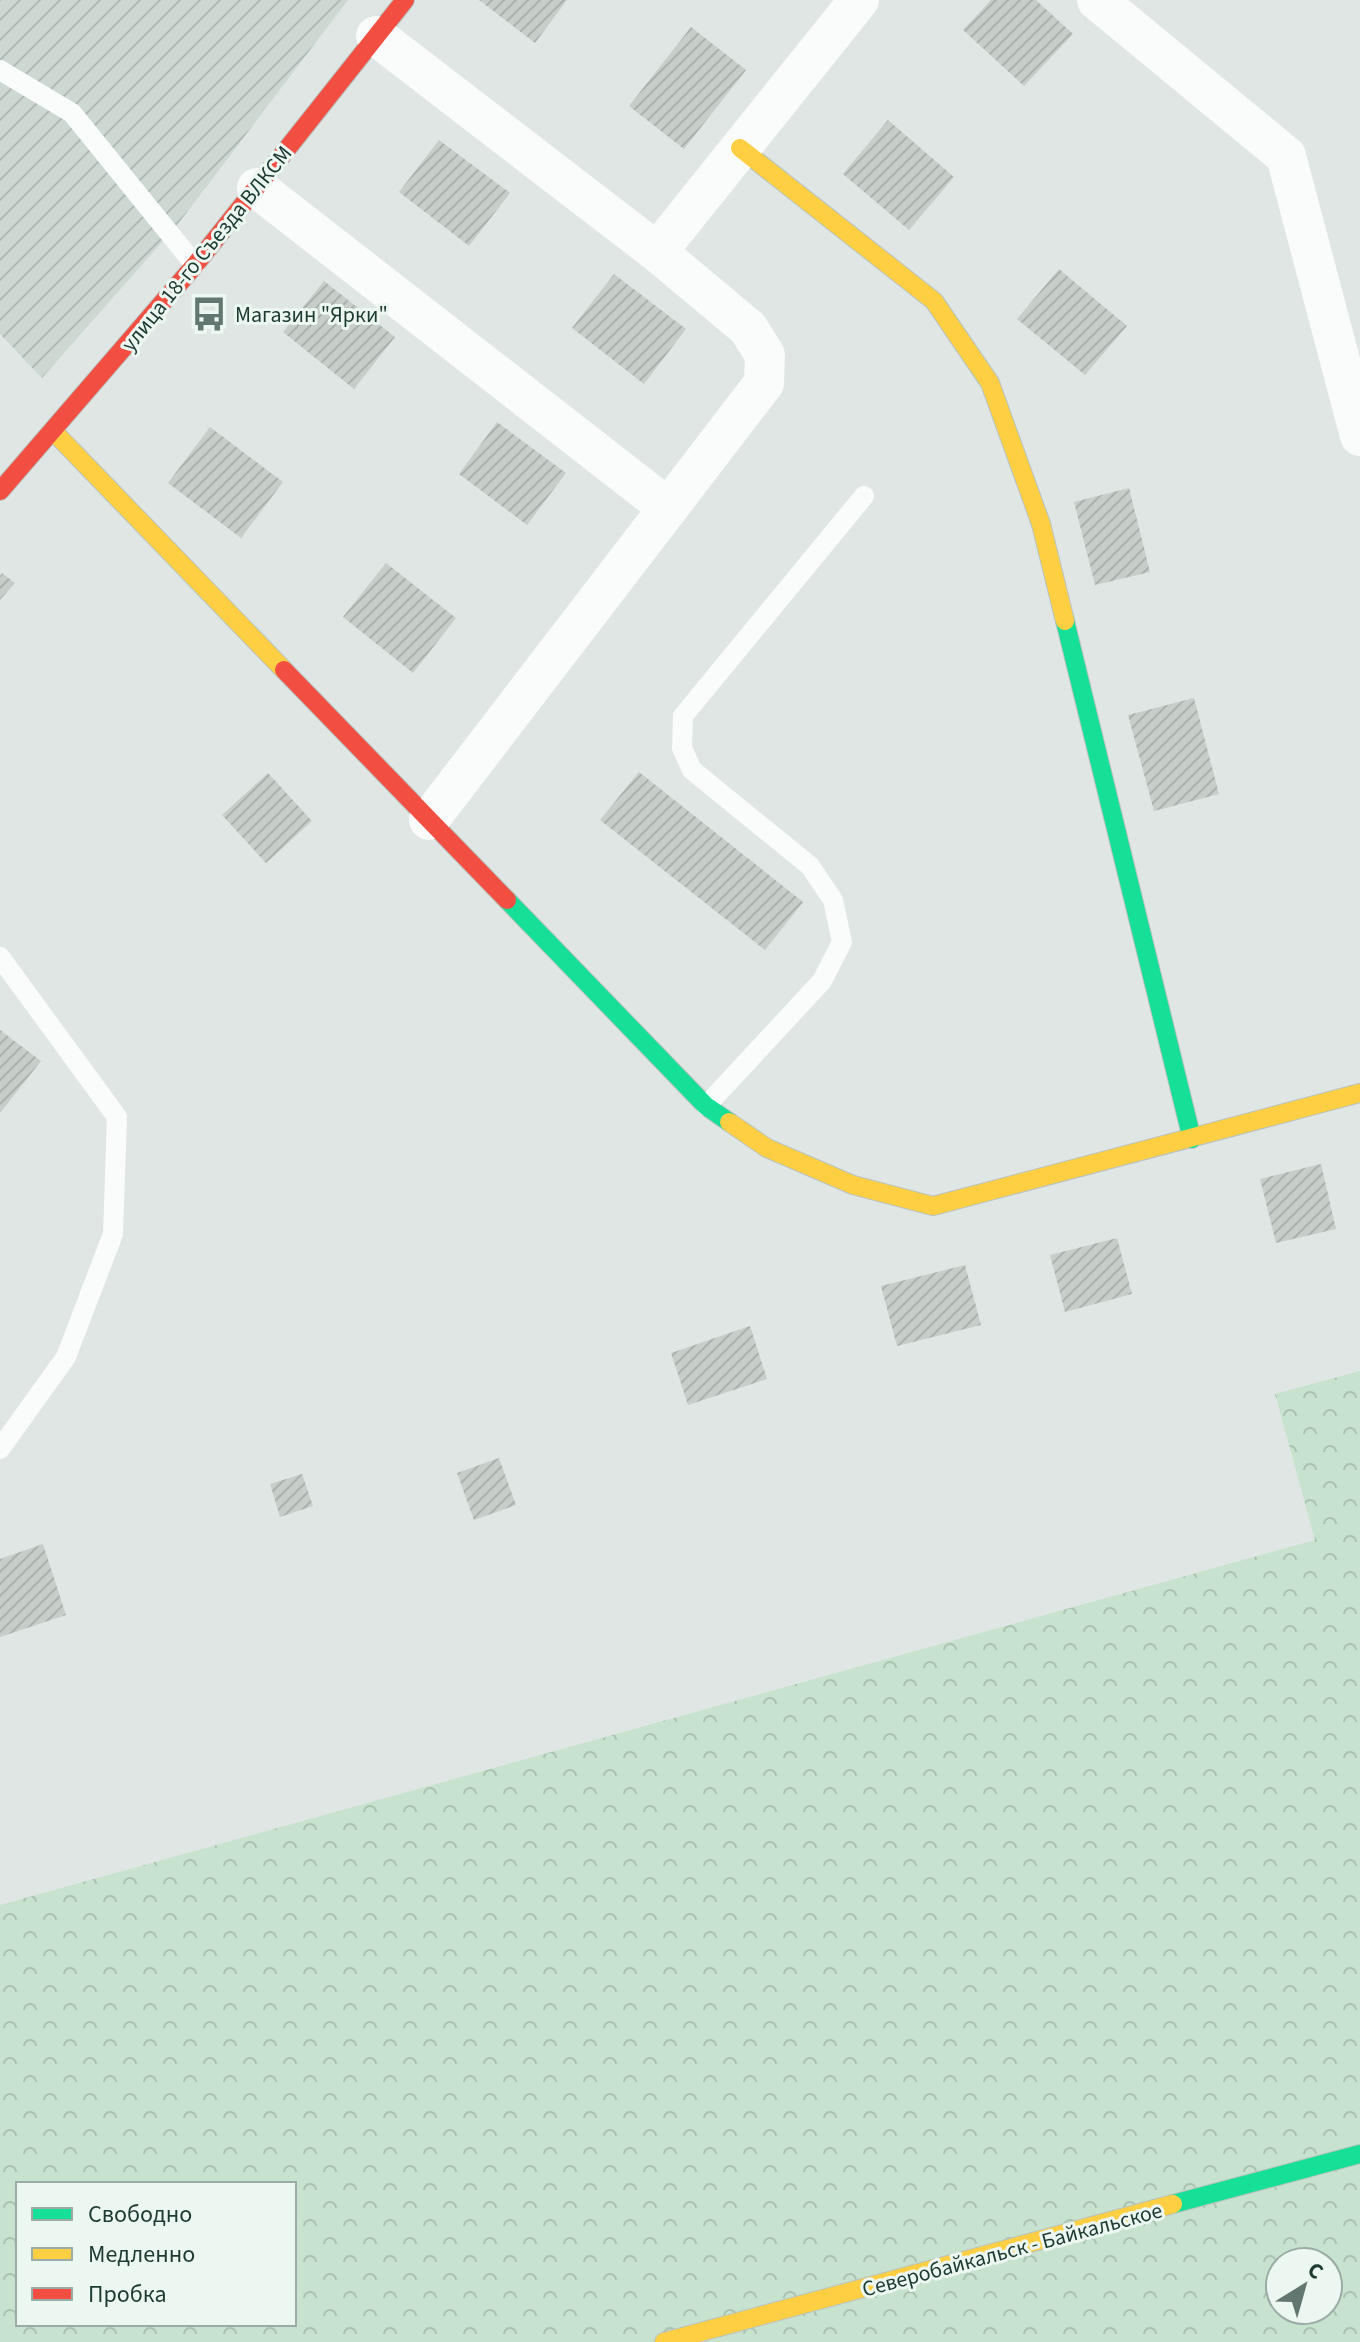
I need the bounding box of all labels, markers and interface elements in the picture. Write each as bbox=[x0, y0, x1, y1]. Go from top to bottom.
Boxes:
street label: улица 18-го Съезда ВЛКСМ bbox=[114, 139, 300, 358]
bus stop icon: Магазин "Ярки" bbox=[190, 295, 228, 333]
place label: Магазин "Ярки" bbox=[235, 299, 388, 331]
legend bbox=[16, 2182, 296, 2326]
street label: Северобайкальск - Байкальское bbox=[859, 2194, 1166, 2305]
text: Свободно bbox=[88, 2197, 192, 2232]
text: Медленно bbox=[88, 2237, 195, 2272]
north arrow bbox=[1264, 2246, 1344, 2326]
text: С bbox=[1301, 2254, 1330, 2288]
text: Пробка bbox=[88, 2277, 167, 2312]

